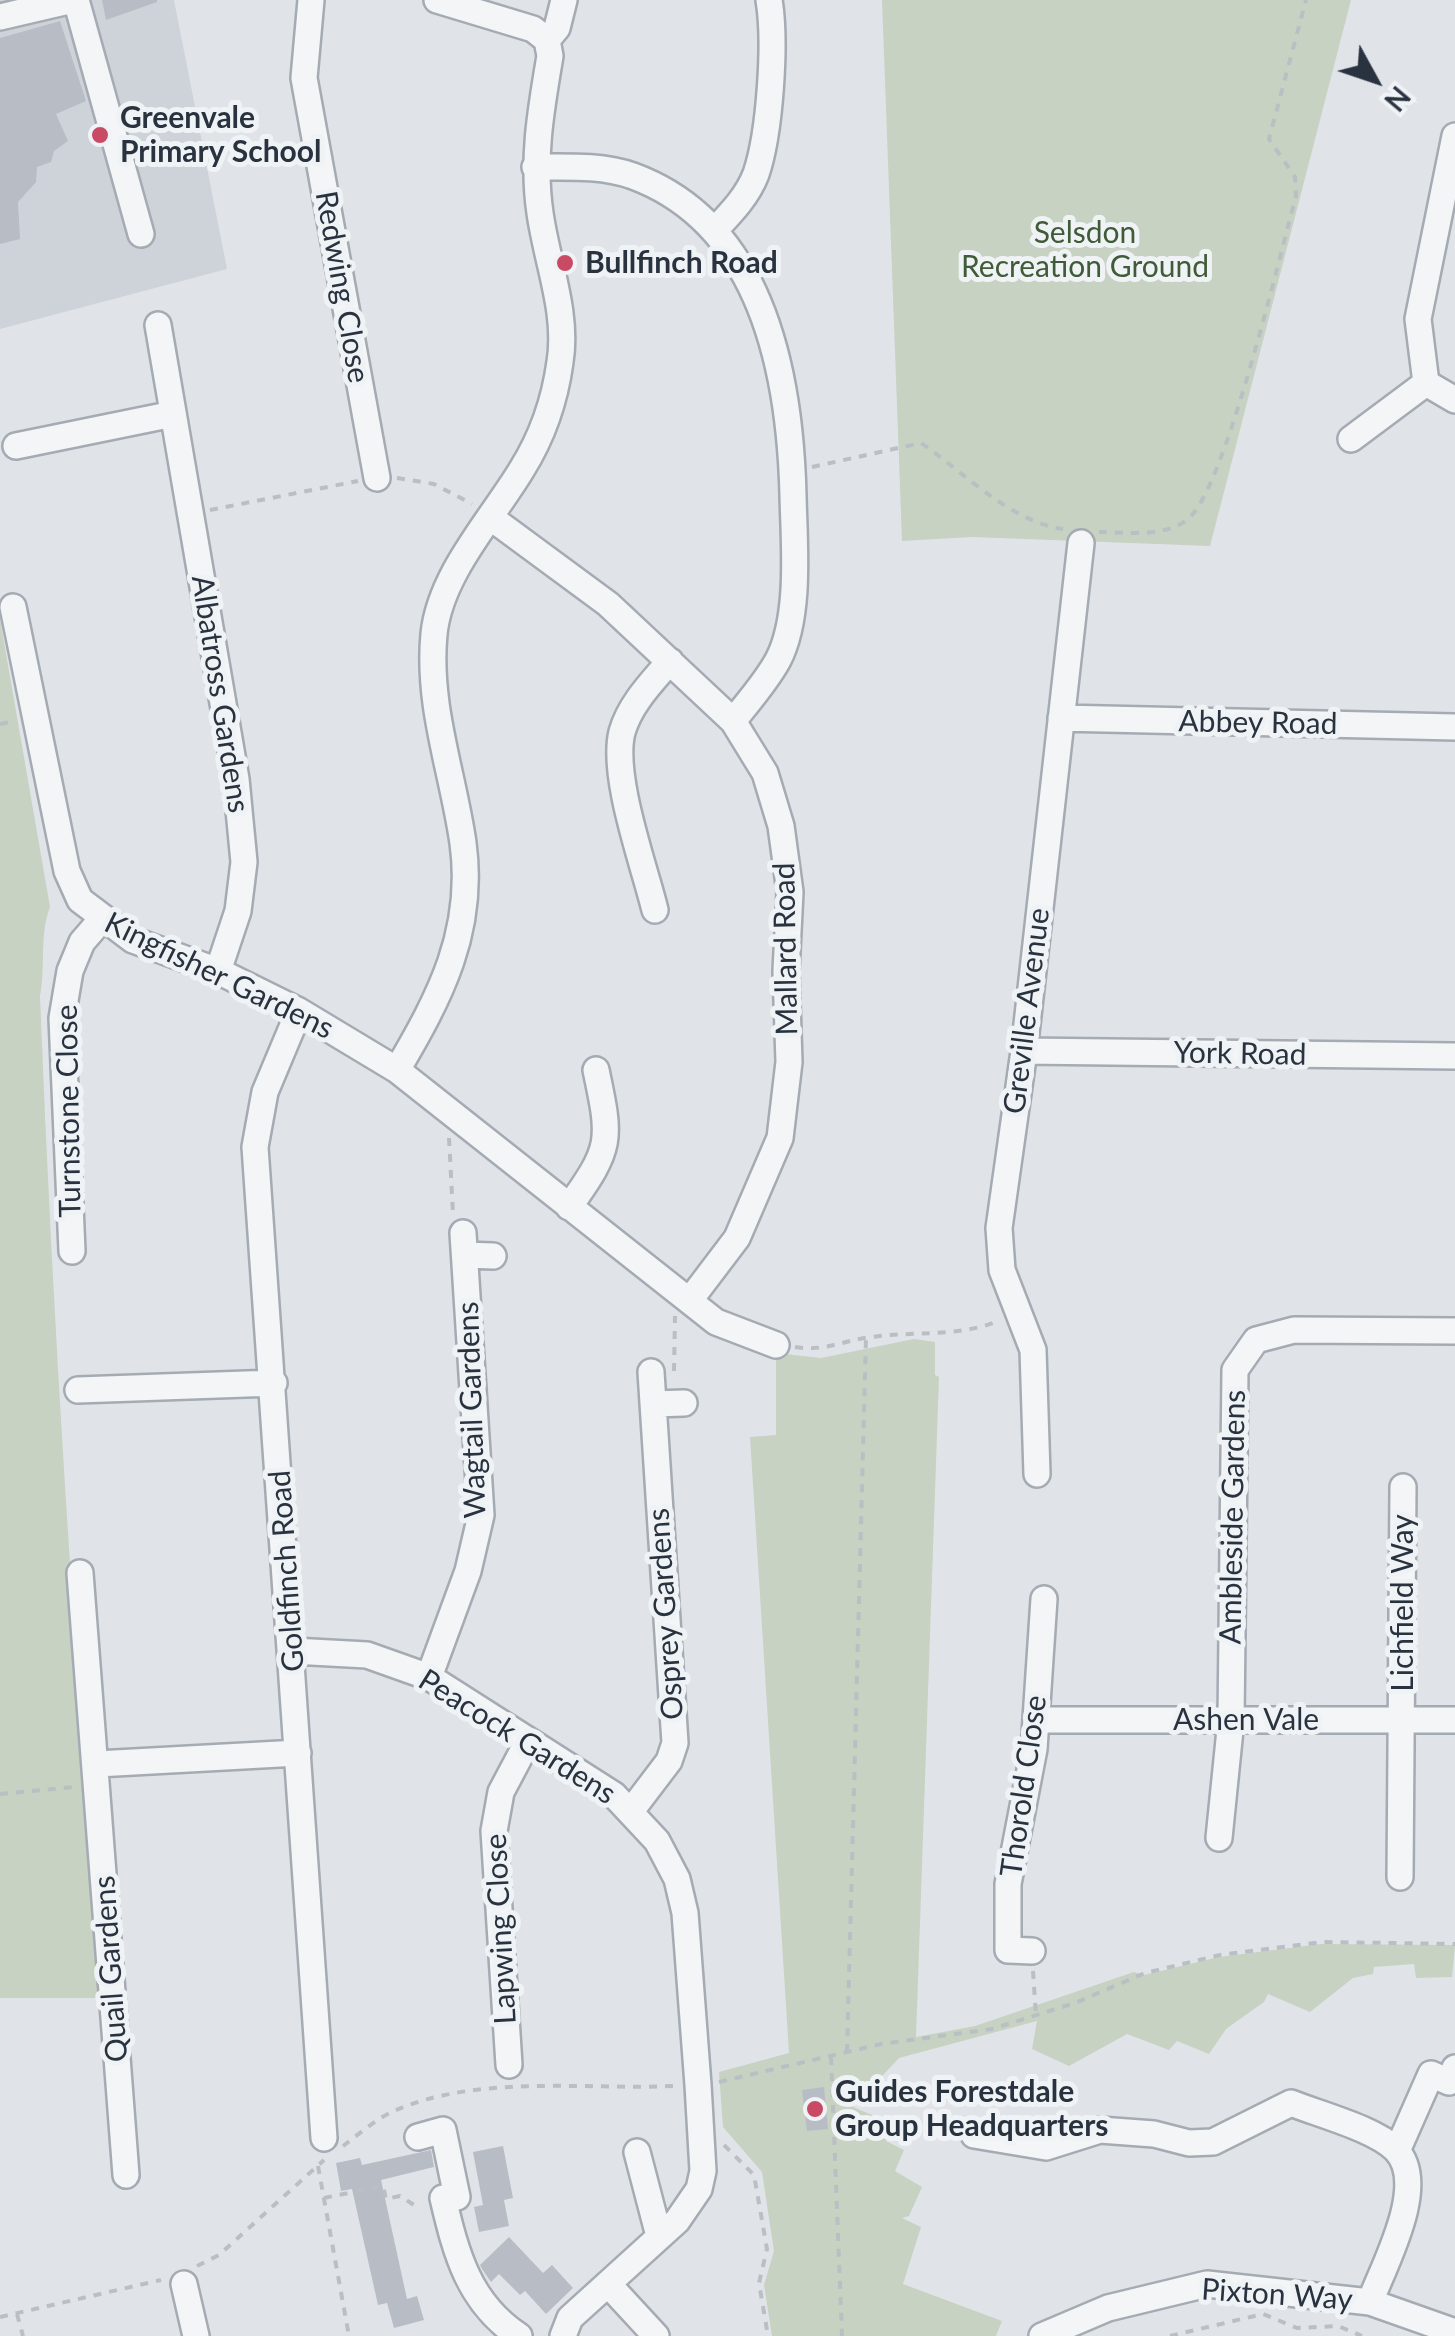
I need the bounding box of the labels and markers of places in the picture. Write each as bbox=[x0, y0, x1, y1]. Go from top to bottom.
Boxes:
place label: Greenvale Primary School bbox=[120, 100, 322, 170]
marker: Greenvale Primary School bbox=[89, 124, 111, 146]
place label: Bullfinch Road bbox=[585, 245, 778, 281]
marker: Bullfinch Road bbox=[554, 252, 576, 274]
place label: Guides Forestdale Group Headquarters bbox=[835, 2074, 1108, 2144]
marker: Guides Forestdale Group Headquarters bbox=[804, 2098, 826, 2120]

